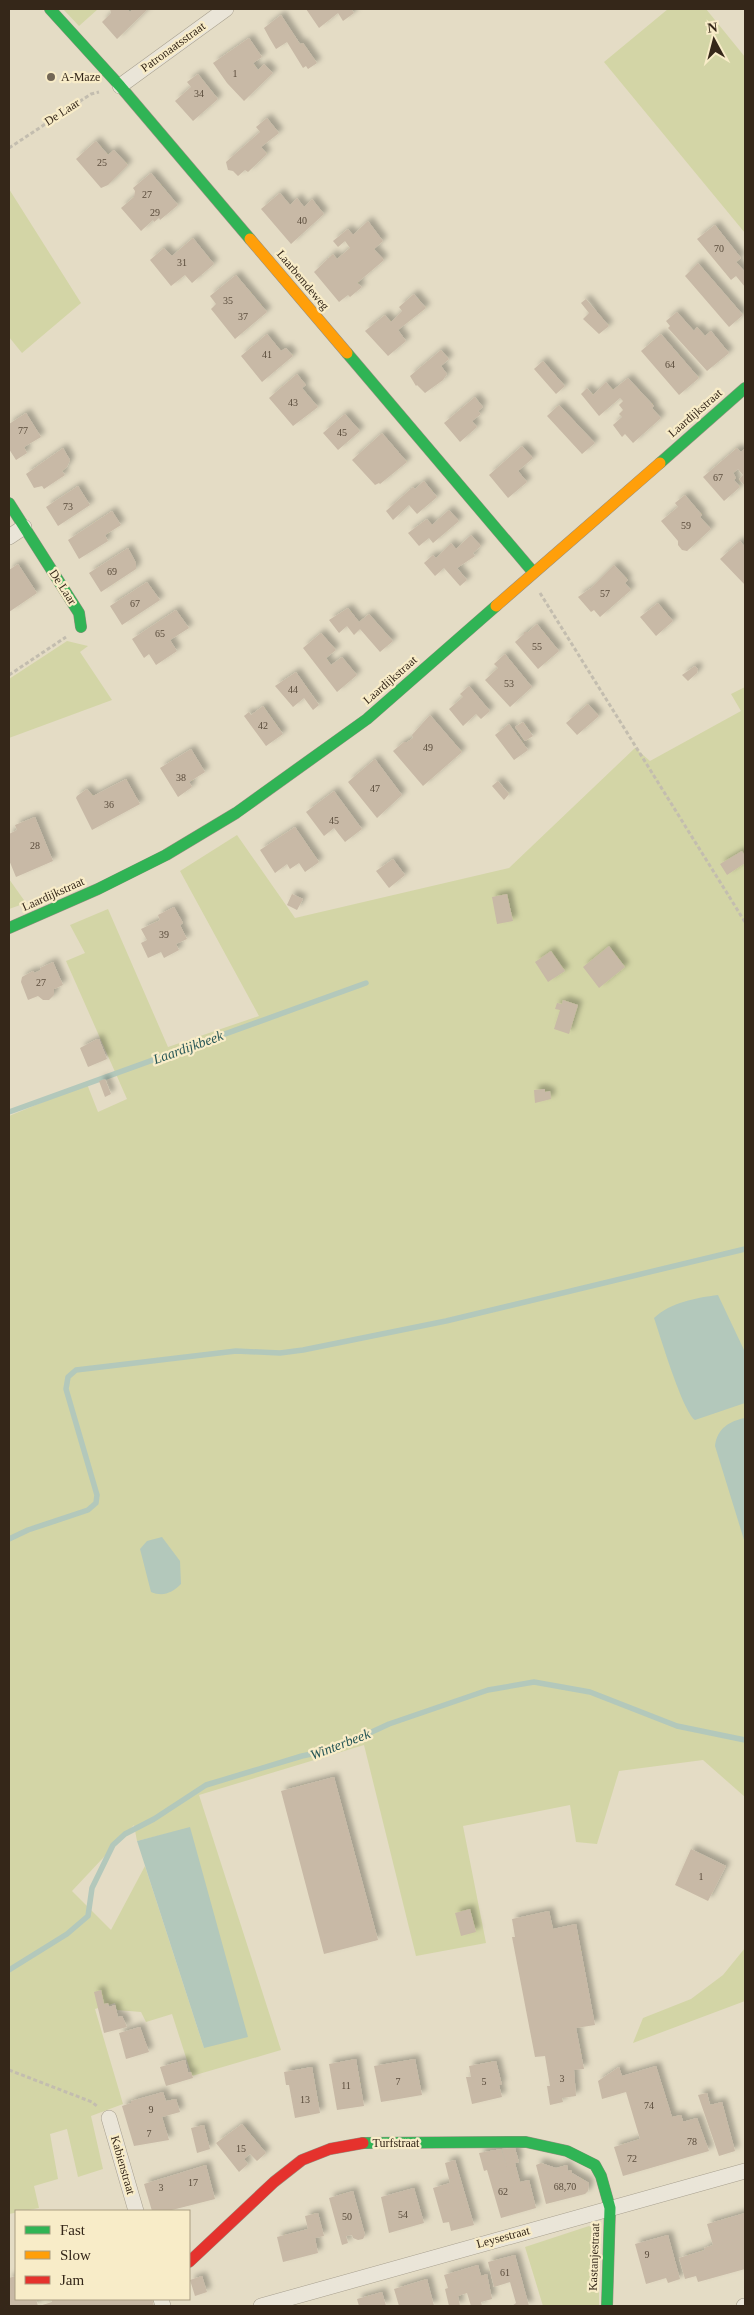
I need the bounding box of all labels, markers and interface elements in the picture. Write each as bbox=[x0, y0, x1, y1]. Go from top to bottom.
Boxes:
north arrow bbox=[689, 15, 739, 65]
street label: Patronaatsstraat bbox=[138, 19, 208, 75]
text: N bbox=[707, 20, 718, 36]
house number: 1 bbox=[233, 68, 238, 79]
place label: A-Maze bbox=[61, 70, 100, 84]
marker: A-Maze bbox=[45, 71, 57, 83]
house number: 34 bbox=[194, 88, 204, 99]
street label: De Laar bbox=[42, 96, 82, 128]
house number: 25 bbox=[97, 157, 107, 168]
house number: 27 bbox=[142, 189, 152, 200]
house number: 29 bbox=[150, 207, 160, 218]
house number: 40 bbox=[297, 215, 307, 226]
house number: 70 bbox=[714, 243, 724, 254]
street label: Laarbemdeweg bbox=[274, 247, 332, 313]
house number: 31 bbox=[177, 257, 187, 268]
house number: 35 bbox=[223, 295, 233, 306]
house number: 37 bbox=[238, 311, 248, 322]
house number: 41 bbox=[262, 349, 272, 360]
house number: 64 bbox=[665, 359, 675, 370]
street label: Laardijkstraat bbox=[665, 385, 725, 440]
house number: 43 bbox=[288, 397, 298, 408]
house number: 77 bbox=[18, 425, 28, 436]
house number: 45 bbox=[337, 427, 347, 438]
house number: 67 bbox=[713, 472, 723, 483]
house number: 73 bbox=[63, 501, 73, 512]
house number: 59 bbox=[681, 520, 691, 531]
house number: 69 bbox=[107, 566, 117, 577]
street label: De Laar bbox=[47, 567, 79, 607]
house number: 57 bbox=[600, 588, 610, 599]
house number: 67 bbox=[130, 598, 140, 609]
house number: 65 bbox=[155, 628, 165, 639]
house number: 55 bbox=[532, 641, 542, 652]
street label: Laardijkstraat bbox=[360, 652, 420, 707]
house number: 53 bbox=[504, 678, 514, 689]
house number: 44 bbox=[288, 684, 298, 695]
house number: 42 bbox=[258, 720, 268, 731]
house number: 49 bbox=[423, 742, 433, 753]
house number: 38 bbox=[176, 772, 186, 783]
house number: 47 bbox=[370, 783, 380, 794]
house number: 36 bbox=[104, 799, 114, 810]
house number: 45 bbox=[329, 815, 339, 826]
house number: 28 bbox=[30, 840, 40, 851]
street label: Laardijkstraat bbox=[20, 874, 87, 914]
house number: 39 bbox=[159, 929, 169, 940]
house number: 27 bbox=[36, 977, 46, 988]
water label: Laardijkbeek bbox=[150, 1028, 226, 1067]
water label: Winterbeek bbox=[308, 1726, 373, 1763]
house number: 1 bbox=[699, 1871, 704, 1882]
house number: 3 bbox=[560, 2073, 565, 2084]
house number: 7 bbox=[396, 2076, 401, 2087]
house number: 5 bbox=[482, 2076, 487, 2087]
house number: 11 bbox=[341, 2080, 351, 2091]
house number: 13 bbox=[300, 2094, 310, 2105]
house number: 74 bbox=[644, 2100, 654, 2111]
house number: 9 bbox=[149, 2104, 154, 2115]
house number: 7 bbox=[147, 2128, 152, 2139]
street label: Kabienstraat bbox=[108, 2134, 138, 2197]
street label: Turfstraat bbox=[373, 2136, 420, 2150]
house number: 78 bbox=[687, 2136, 697, 2147]
house number: 15 bbox=[236, 2143, 246, 2154]
house number: 72 bbox=[627, 2153, 637, 2164]
house number: 17 bbox=[188, 2177, 198, 2188]
house number: 68,70 bbox=[554, 2181, 576, 2192]
house number: 3 bbox=[159, 2182, 164, 2193]
house number: 62 bbox=[498, 2186, 508, 2197]
house number: 54 bbox=[398, 2209, 408, 2220]
legend bbox=[15, 2210, 190, 2300]
house number: 50 bbox=[342, 2211, 352, 2222]
text: Fast bbox=[60, 2222, 86, 2238]
street label: Kastanjestraat bbox=[586, 2222, 602, 2291]
street label: Leysestraat bbox=[475, 2223, 532, 2251]
text: Slow bbox=[60, 2247, 91, 2263]
house number: 9 bbox=[645, 2249, 650, 2260]
house number: 61 bbox=[500, 2267, 510, 2278]
text: Jam bbox=[60, 2272, 84, 2288]

